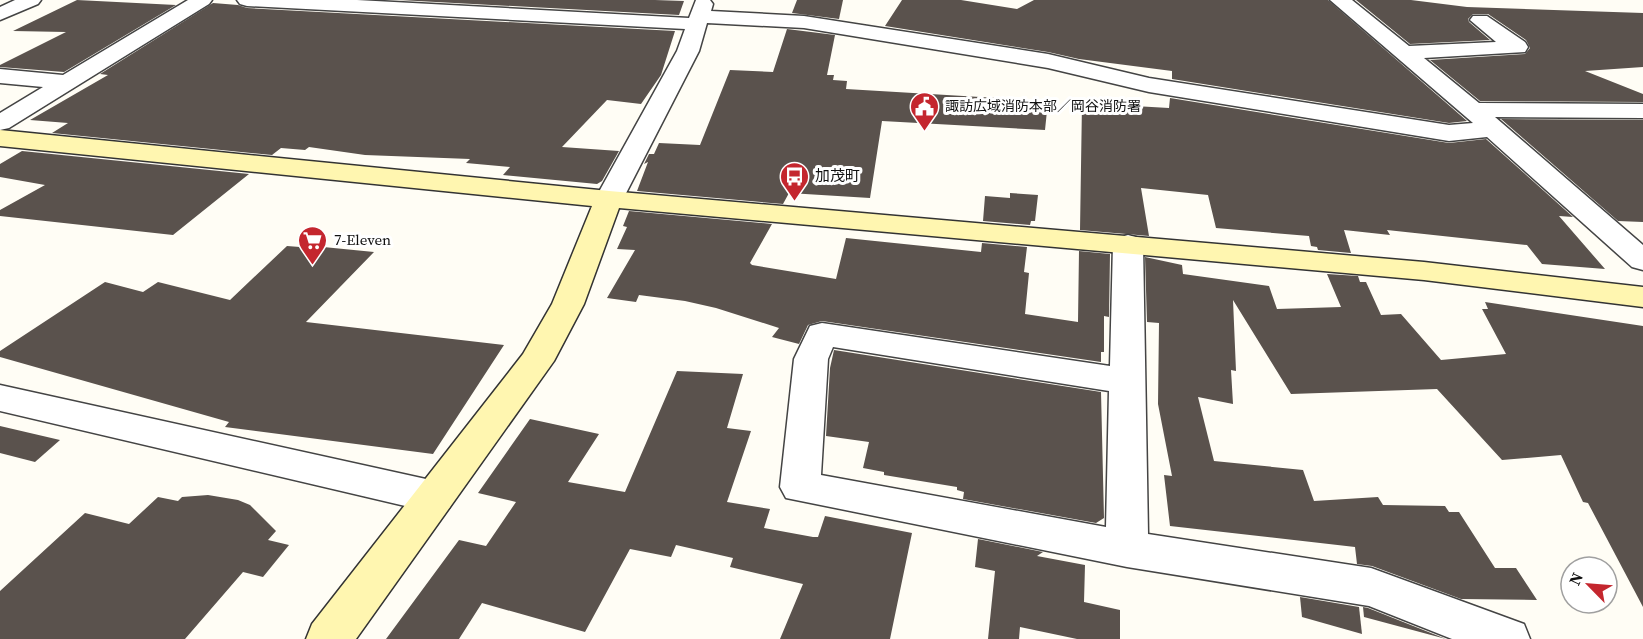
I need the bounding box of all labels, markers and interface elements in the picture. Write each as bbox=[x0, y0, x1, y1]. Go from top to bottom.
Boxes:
public building icon: 諏訪広域消防本部／岡谷消防署 bbox=[908, 90, 940, 132]
place label: 諏訪広域消防本部／岡谷消防署 bbox=[945, 96, 1141, 116]
bus stop icon: 加茂町 bbox=[778, 160, 810, 202]
place label: 加茂町 bbox=[815, 165, 860, 186]
supermarket icon: 7-Eleven bbox=[297, 224, 329, 266]
place label: 7-Eleven bbox=[334, 229, 391, 250]
north arrow bbox=[1559, 555, 1619, 615]
text: N bbox=[1563, 568, 1588, 589]

